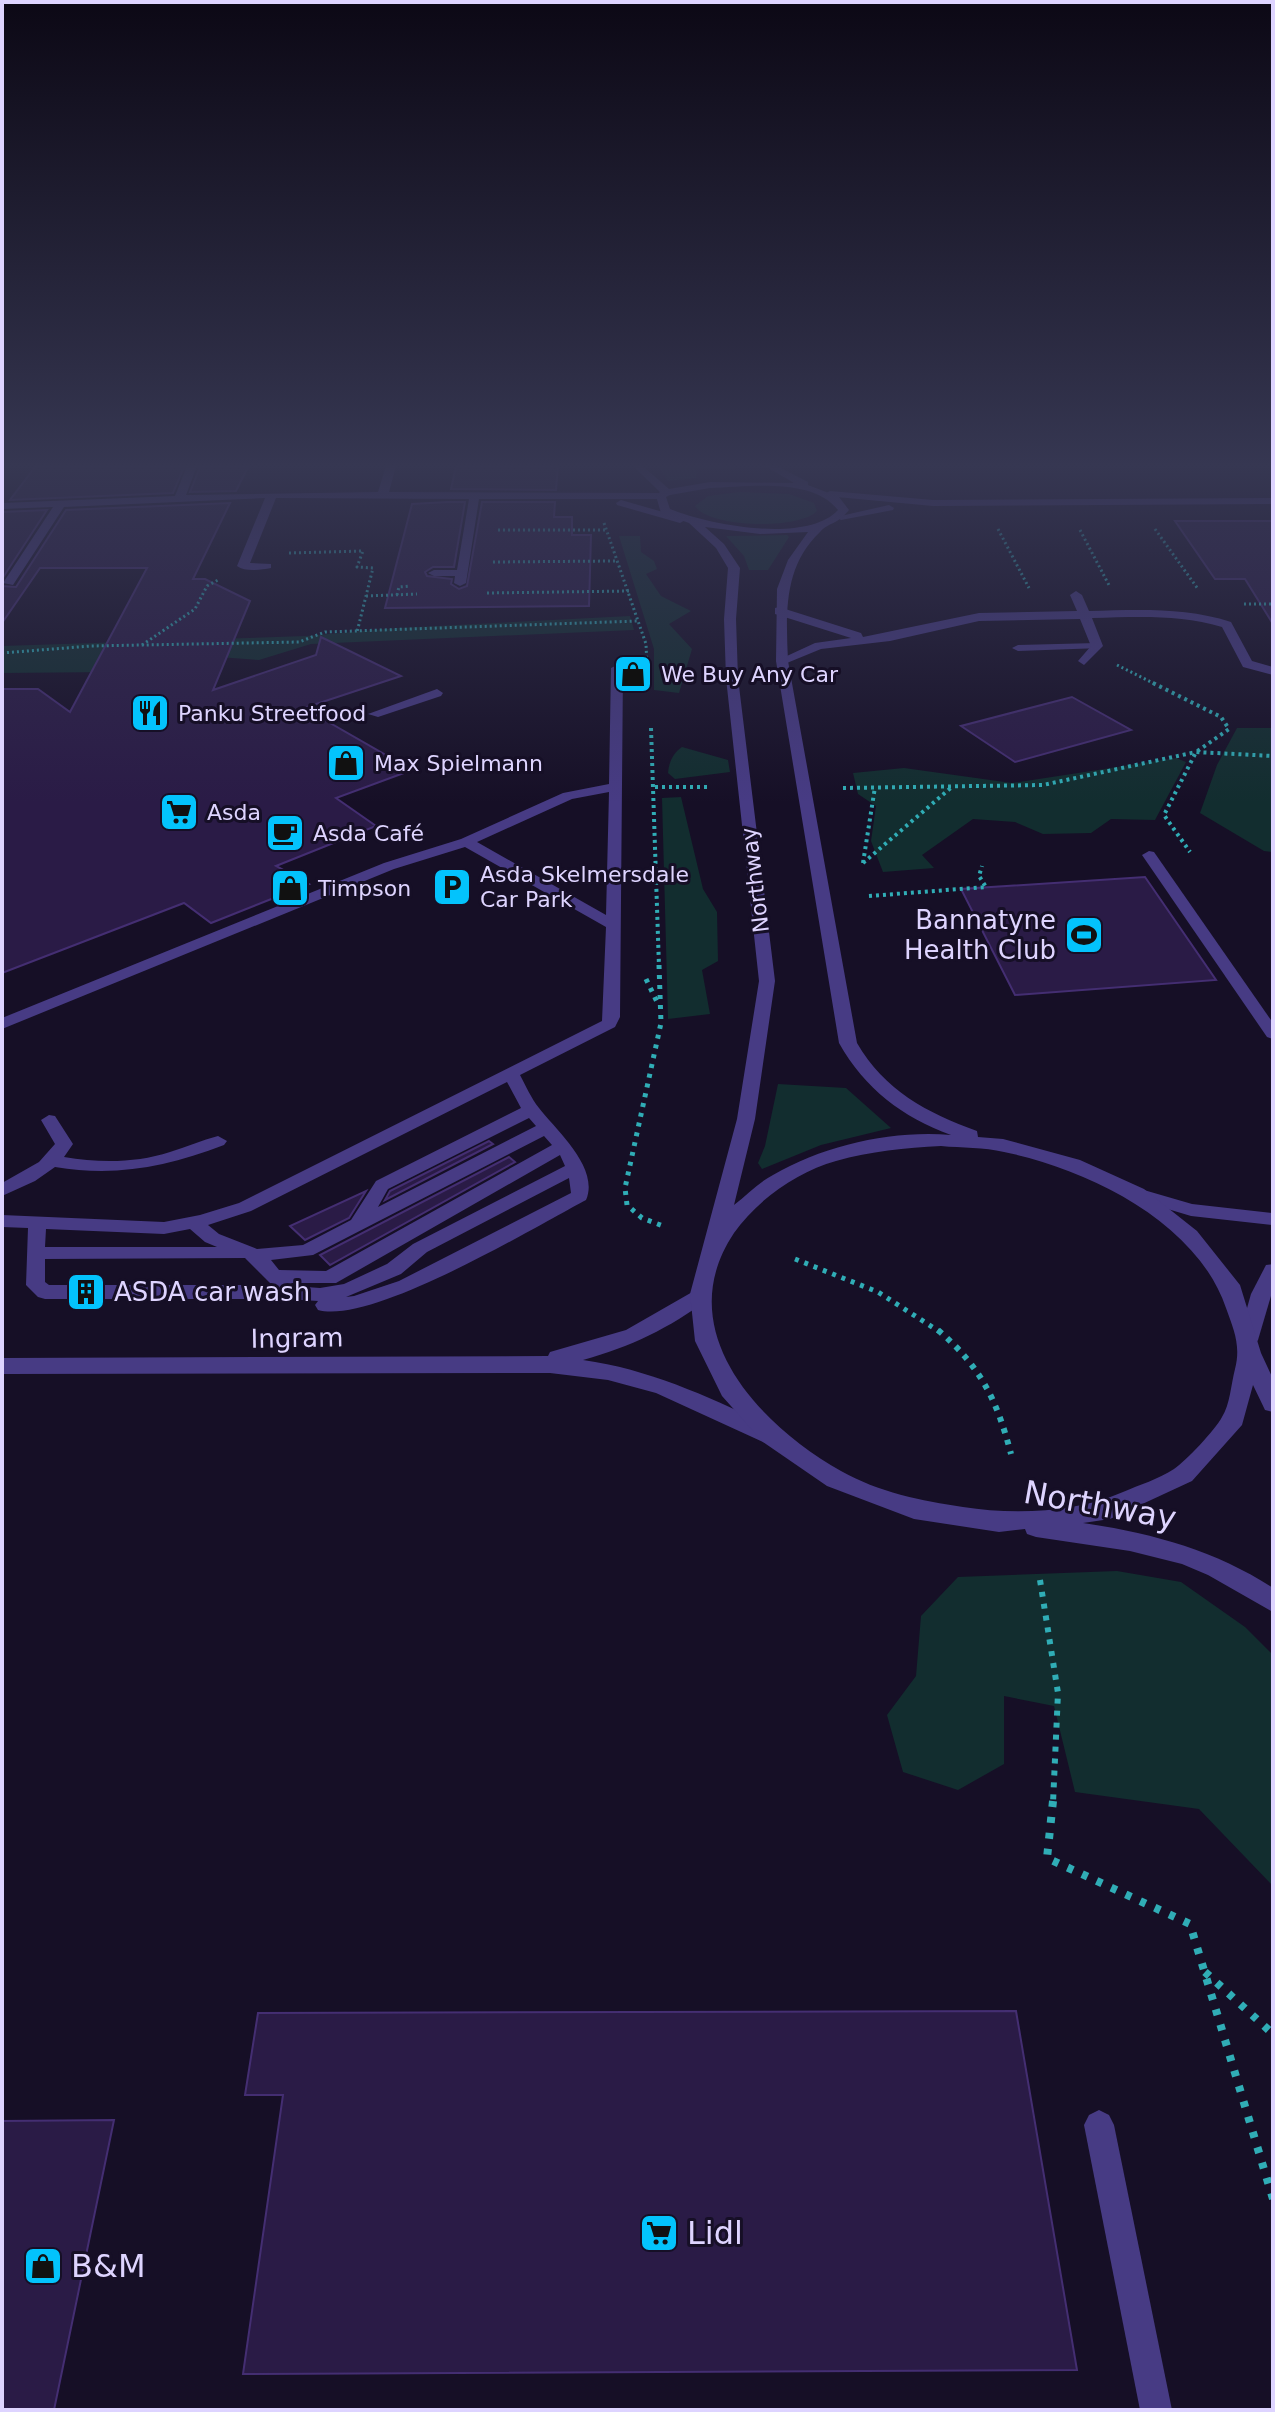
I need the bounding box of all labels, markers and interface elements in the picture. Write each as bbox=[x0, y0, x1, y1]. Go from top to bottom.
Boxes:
shop icon: We Buy Any Car bbox=[612, 653, 654, 695]
place label: We Buy Any Car bbox=[661, 662, 839, 687]
restaurant icon: Panku Streetfood bbox=[129, 692, 171, 734]
place label: Panku Streetfood bbox=[178, 701, 366, 726]
shop icon: Max Spielmann bbox=[325, 742, 367, 784]
place label: Max Spielmann bbox=[374, 751, 543, 776]
supermarket icon: Asda bbox=[158, 791, 200, 833]
place label: Asda bbox=[207, 800, 261, 825]
cafe icon: Asda Café bbox=[264, 812, 306, 854]
place label: Asda Café bbox=[313, 821, 424, 846]
street label: Northway bbox=[736, 826, 774, 934]
place label: Asda Skelmersdale Car Park bbox=[480, 862, 689, 912]
parking icon: Asda Skelmersdale Car Park bbox=[431, 866, 473, 908]
shop icon: Timpson bbox=[269, 867, 311, 909]
place label: Timpson bbox=[317, 876, 411, 901]
place label: Bannatyne Health Club bbox=[904, 905, 1056, 965]
sports icon: Bannatyne Health Club bbox=[1063, 914, 1105, 956]
building icon: ASDA car wash bbox=[65, 1271, 107, 1313]
place label: ASDA car wash bbox=[114, 1277, 310, 1307]
street label: Ingram bbox=[250, 1322, 344, 1354]
street label: Northway bbox=[1021, 1473, 1179, 1537]
supermarket icon: Lidl bbox=[638, 2212, 680, 2254]
place label: Lidl bbox=[687, 2214, 743, 2252]
shop icon: B&M bbox=[22, 2245, 64, 2287]
place label: B&M bbox=[71, 2247, 146, 2285]

